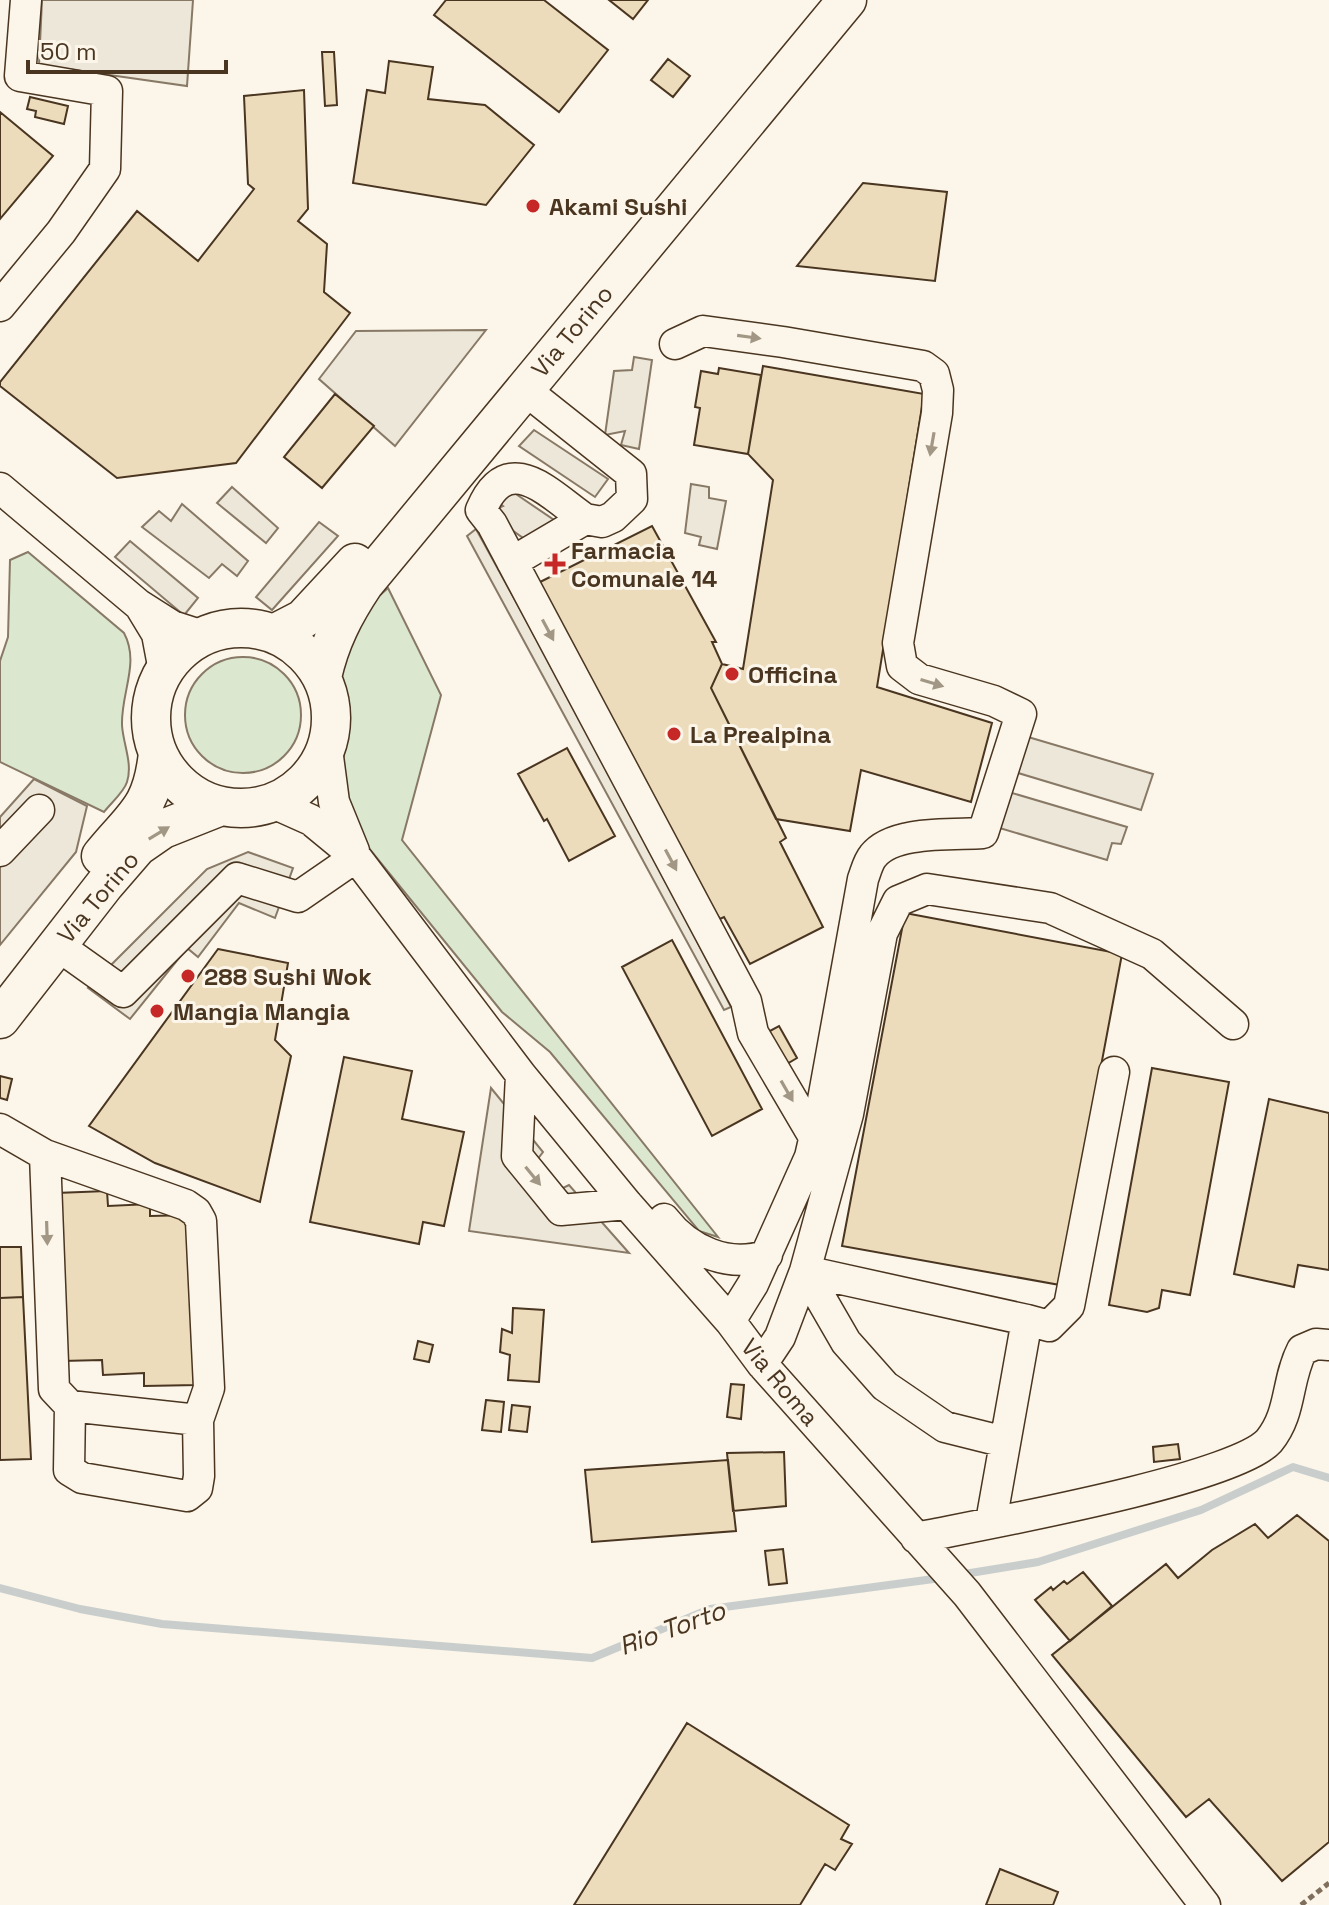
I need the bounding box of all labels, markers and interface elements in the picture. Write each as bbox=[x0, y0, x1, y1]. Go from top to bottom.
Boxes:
scale bar bbox=[28, 24, 226, 74]
text: 50 m bbox=[40, 36, 97, 67]
place label: Akami Sushi bbox=[549, 191, 687, 222]
marker: Akami Sushi bbox=[524, 197, 542, 215]
street label: Via Torino bbox=[524, 278, 620, 384]
one-way arrow bbox=[737, 331, 762, 344]
one-way arrow bbox=[926, 431, 938, 456]
place label: Farmacia Comunale 14 bbox=[571, 535, 717, 594]
marker: Farmacia Comunale 14 bbox=[546, 555, 564, 573]
one-way arrow bbox=[542, 619, 555, 642]
place label: Officina bbox=[748, 659, 837, 690]
marker: Officina bbox=[723, 665, 741, 683]
one-way arrow bbox=[920, 677, 944, 690]
place label: La Prealpina bbox=[690, 719, 831, 750]
marker: La Prealpina bbox=[665, 725, 683, 743]
one-way arrow bbox=[148, 826, 170, 840]
street label: Via Torino bbox=[50, 844, 146, 950]
one-way arrow bbox=[664, 848, 677, 871]
place label: 288 Sushi Wok bbox=[204, 961, 372, 992]
marker: 288 Sushi Wok bbox=[179, 967, 197, 985]
place label: Mangia Mangia bbox=[173, 996, 350, 1027]
marker: Mangia Mangia bbox=[148, 1002, 166, 1020]
one-way arrow bbox=[780, 1080, 794, 1102]
one-way arrow bbox=[524, 1166, 541, 1186]
one-way arrow bbox=[41, 1221, 54, 1246]
street label: Via Roma bbox=[734, 1332, 826, 1432]
water label: Rio Torto bbox=[614, 1593, 731, 1663]

